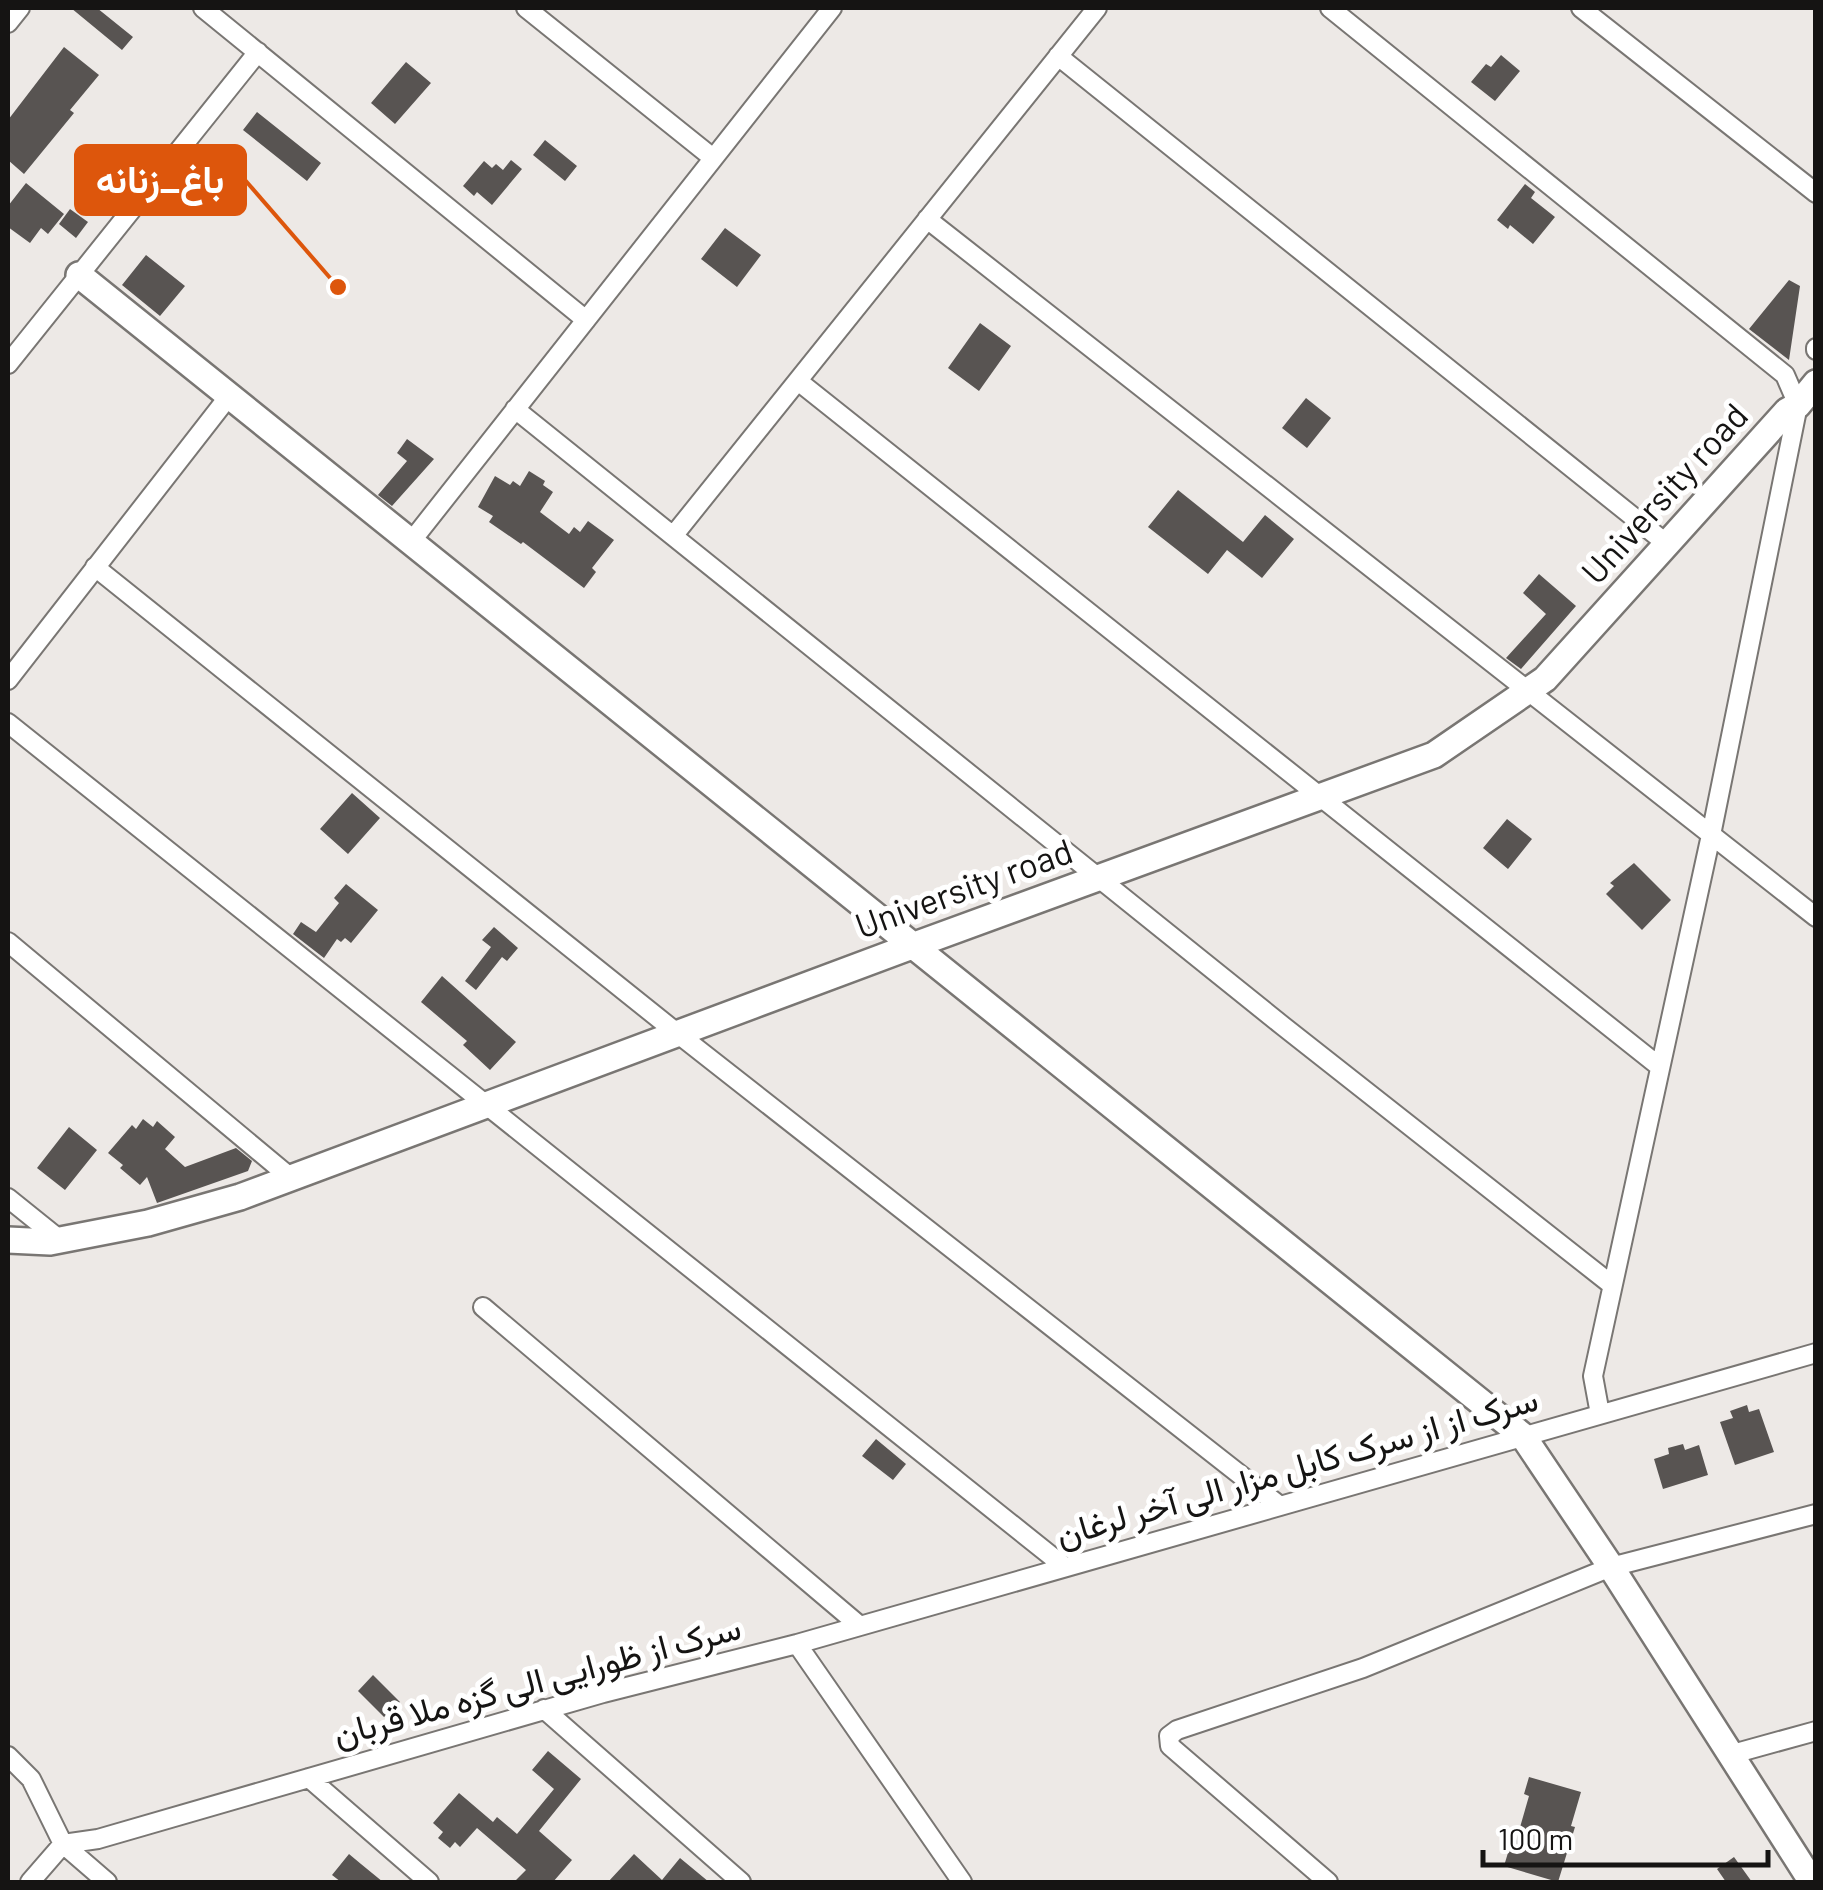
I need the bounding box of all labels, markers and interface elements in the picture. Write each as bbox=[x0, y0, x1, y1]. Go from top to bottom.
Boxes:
callout: باغ_زنانه bbox=[76, 146, 245, 214]
text: باغ_زنانه bbox=[96, 155, 224, 206]
street label: University road bbox=[1572, 394, 1755, 591]
street label: University road bbox=[849, 828, 1078, 946]
street label: سرک از از سرک کابل مزار الی آخر لرغان bbox=[1051, 1376, 1543, 1557]
street label: سرک از ظورایی الی گزه ملا قربان bbox=[328, 1604, 746, 1757]
scale bar bbox=[1483, 1805, 1768, 1867]
text: 100 m bbox=[1498, 1820, 1573, 1856]

